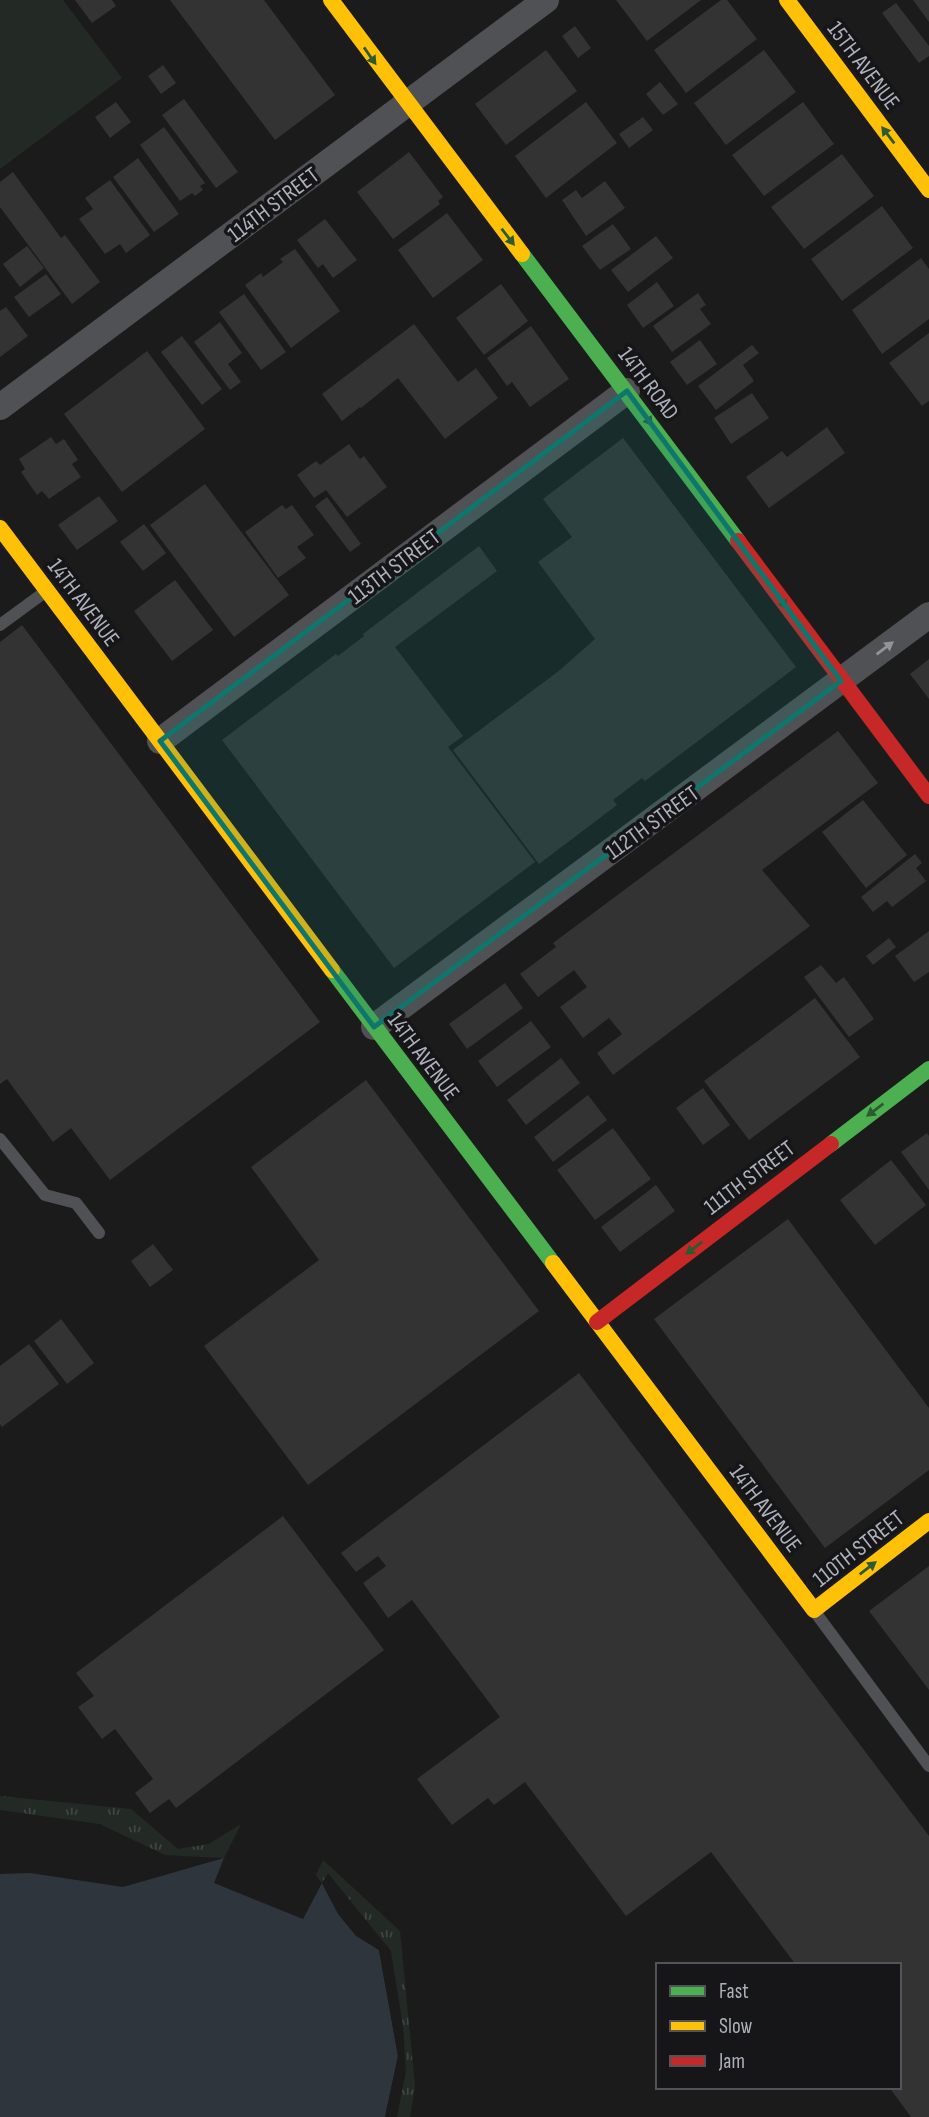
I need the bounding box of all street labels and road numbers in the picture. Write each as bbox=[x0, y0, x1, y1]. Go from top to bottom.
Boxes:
street label: 15TH AVENUE bbox=[821, 16, 906, 115]
street label: 114TH STREET bbox=[222, 161, 325, 248]
street label: 14TH ROAD bbox=[612, 342, 685, 426]
street label: 113TH STREET bbox=[343, 523, 446, 611]
street label: 14TH AVENUE bbox=[41, 553, 125, 652]
street label: 112TH STREET bbox=[601, 780, 705, 866]
street label: 14TH AVENUE bbox=[381, 1007, 465, 1106]
street label: 111TH STREET bbox=[699, 1134, 801, 1221]
street label: 14TH AVENUE bbox=[723, 1459, 807, 1558]
street label: 110TH STREET bbox=[807, 1504, 910, 1593]

